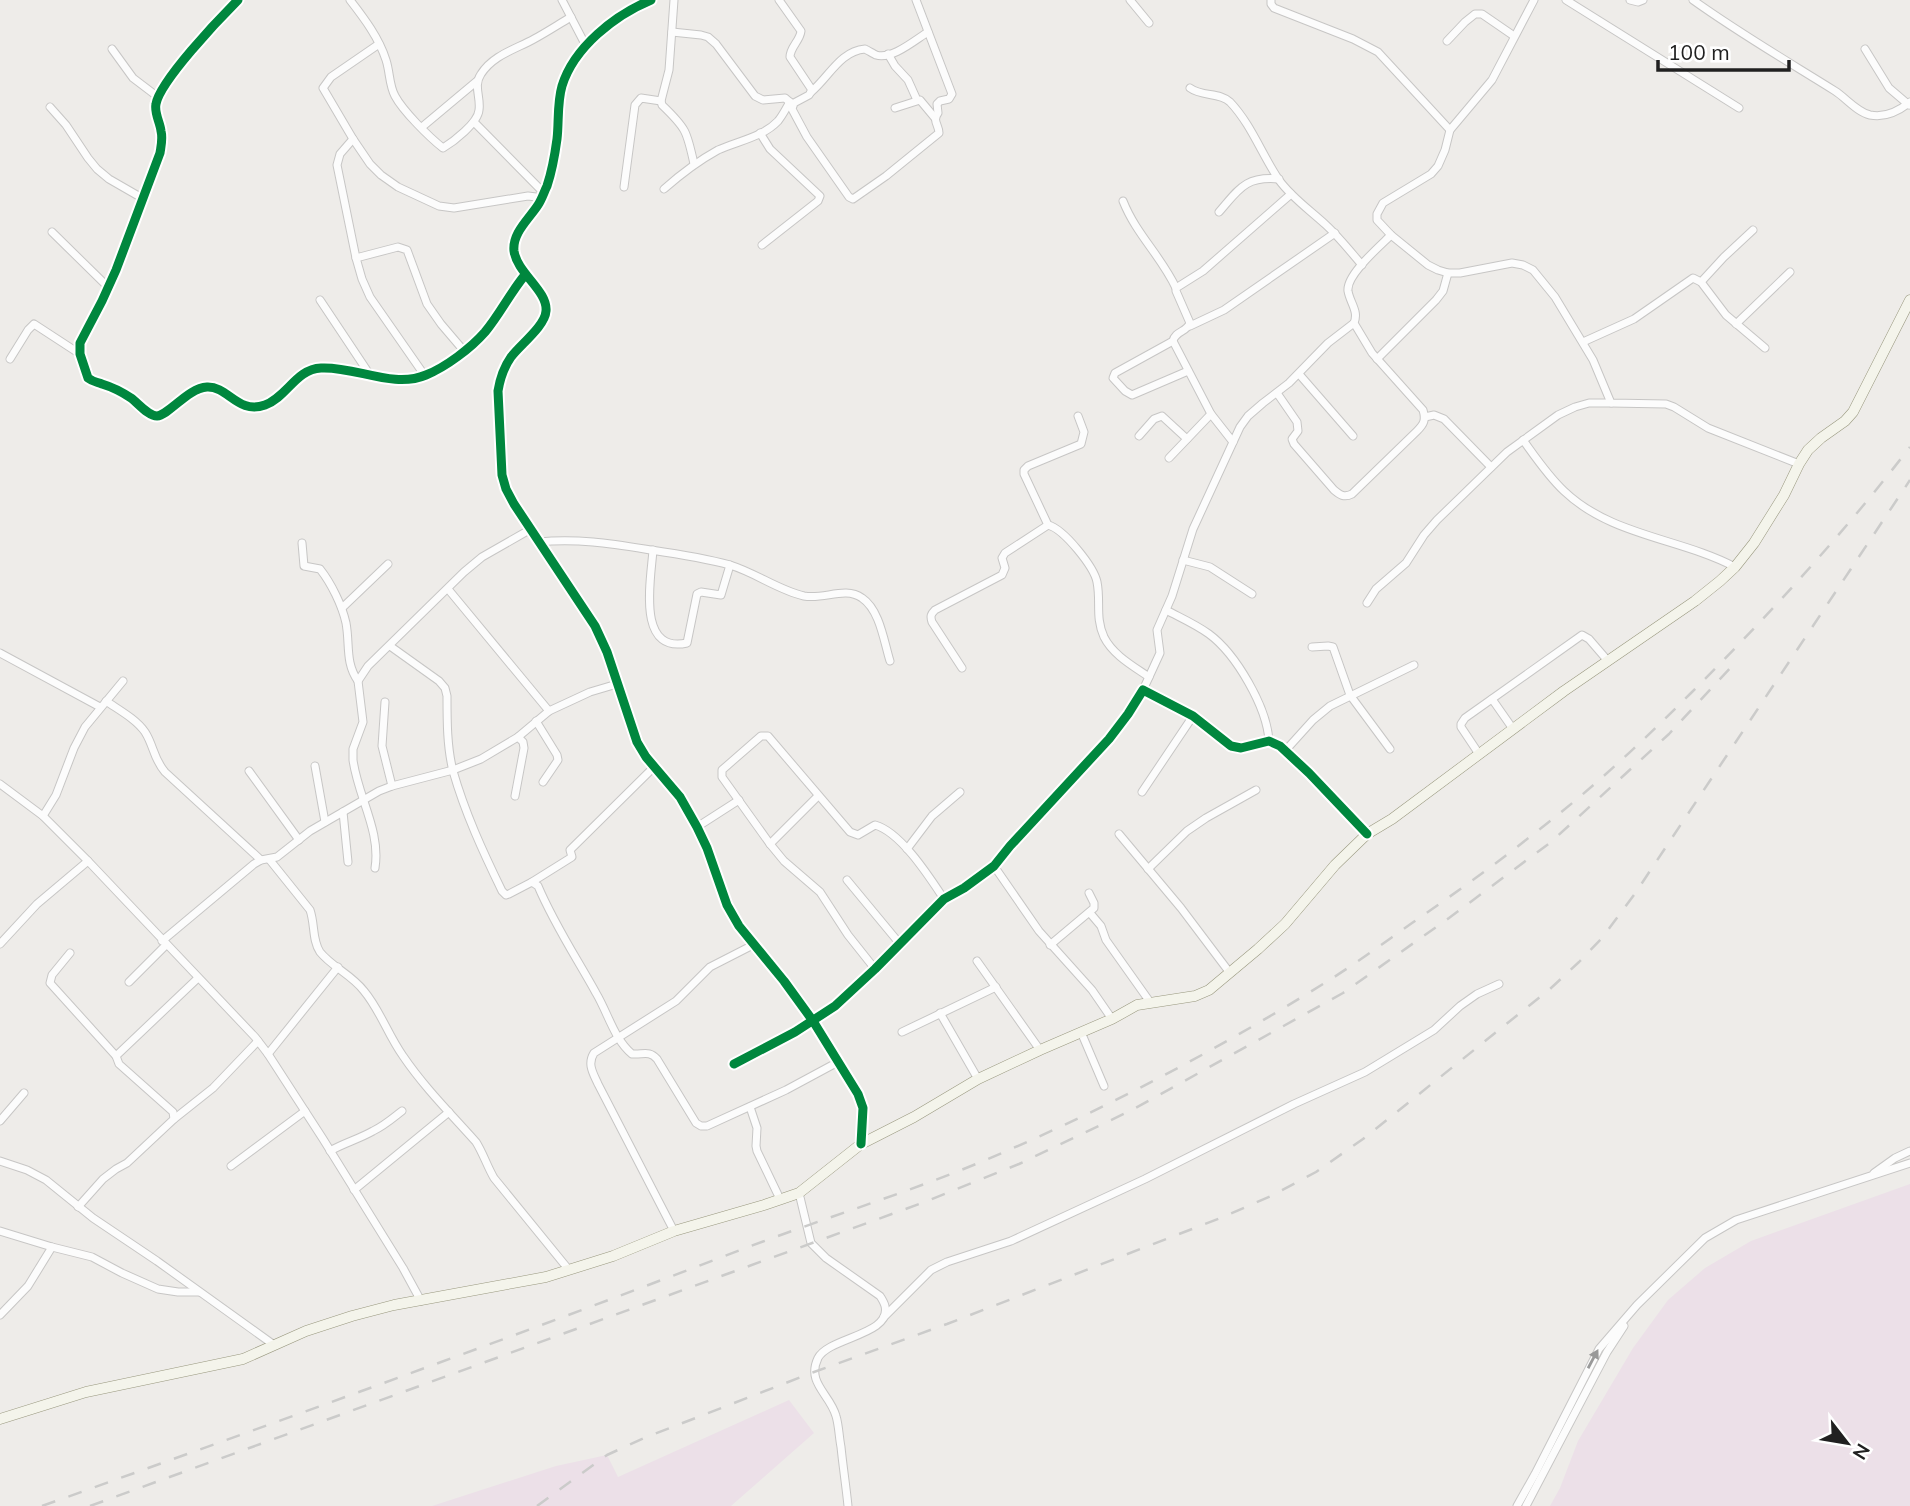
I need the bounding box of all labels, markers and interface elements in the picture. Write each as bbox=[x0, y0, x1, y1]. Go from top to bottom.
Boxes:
scale bar bbox=[1658, 28, 1789, 72]
text: 100 m bbox=[1668, 39, 1730, 65]
one-way arrow bbox=[1587, 1348, 1599, 1368]
north arrow bbox=[1812, 1408, 1882, 1478]
text: N bbox=[1848, 1439, 1876, 1464]

